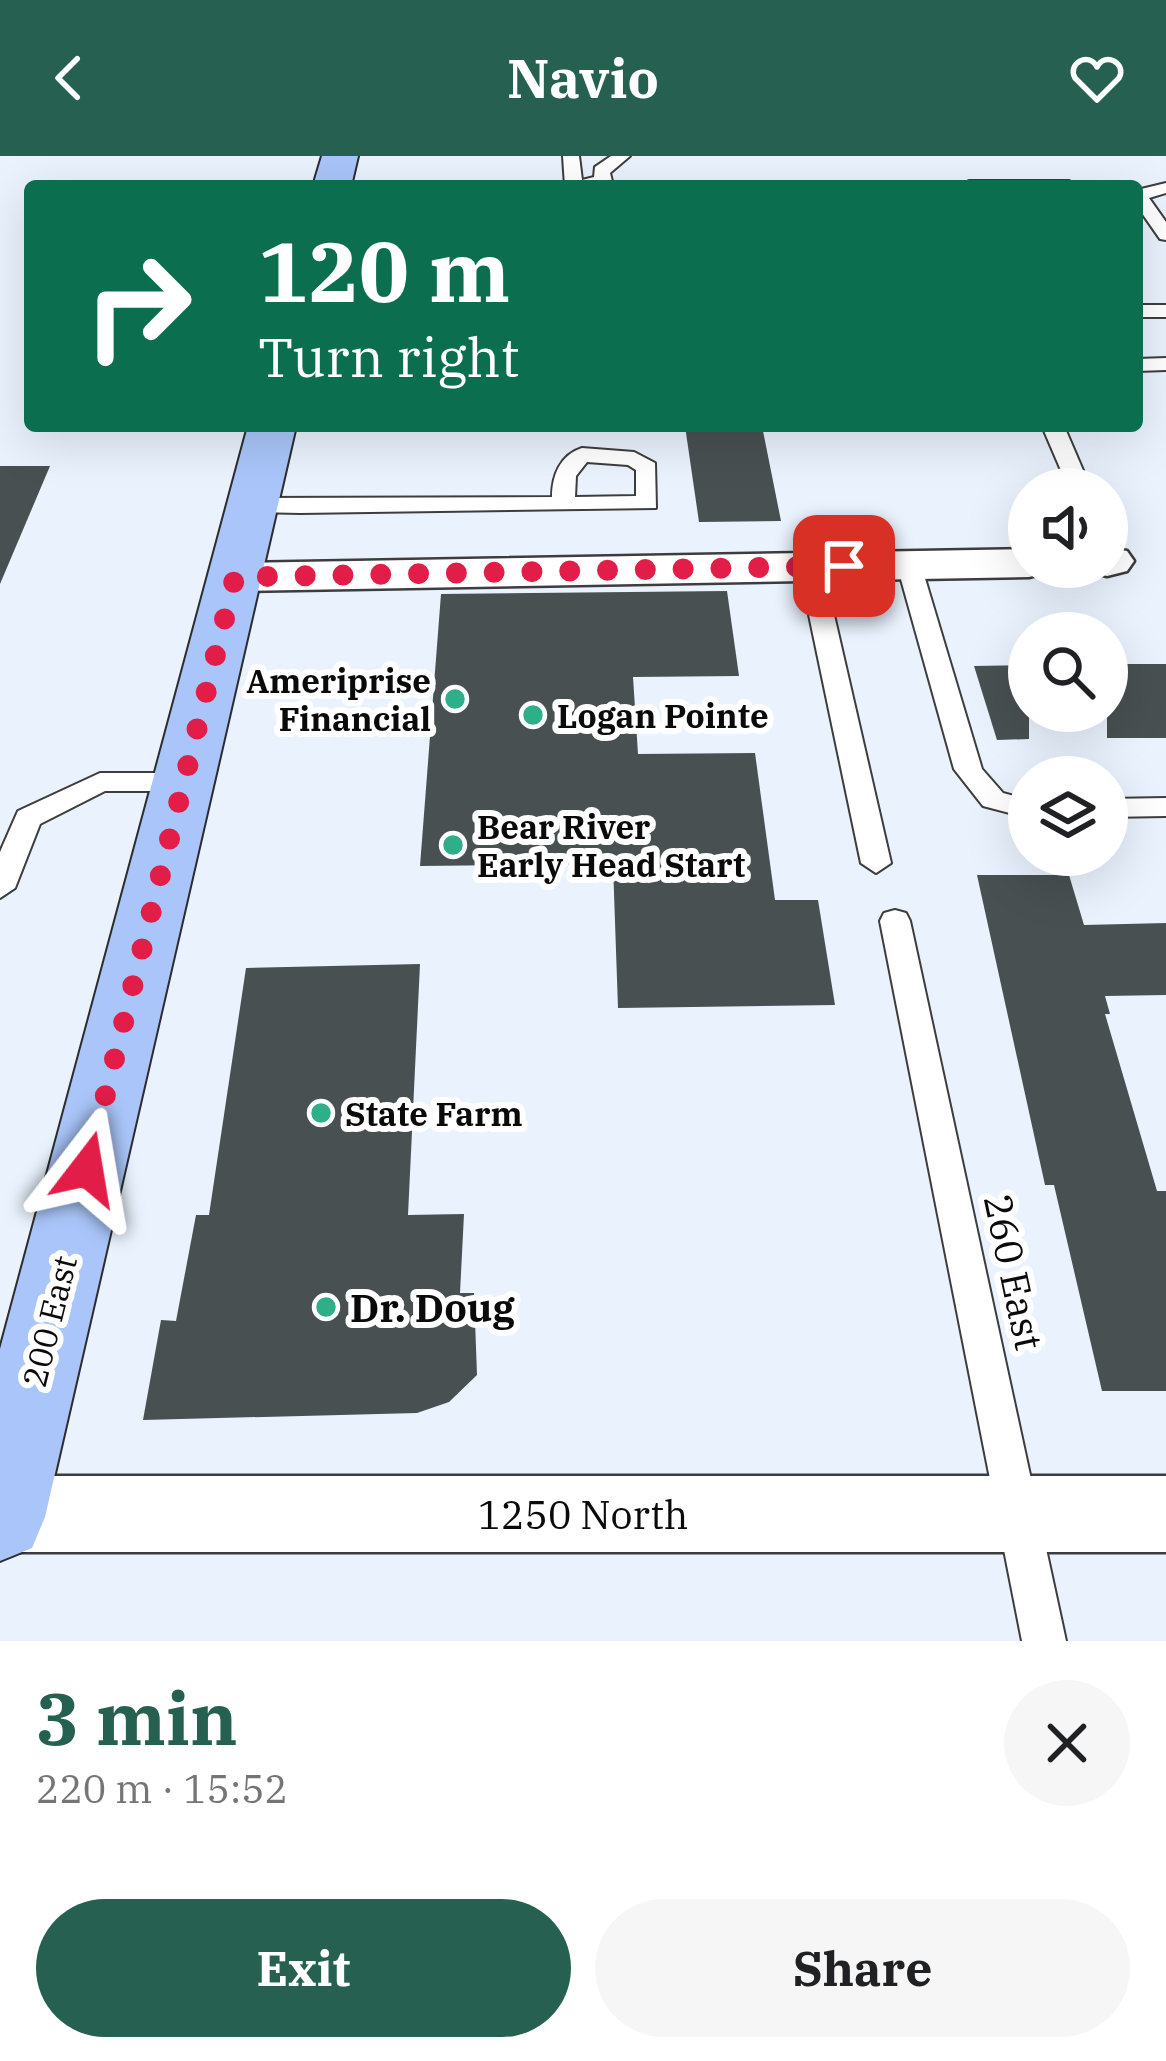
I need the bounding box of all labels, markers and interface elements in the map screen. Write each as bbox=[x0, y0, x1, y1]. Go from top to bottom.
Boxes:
text: Navio bbox=[507, 43, 659, 113]
icon: back bbox=[36, 45, 102, 111]
icon: heart bbox=[1064, 45, 1130, 111]
text: 120 m bbox=[258, 216, 510, 325]
icon: right bbox=[60, 228, 216, 384]
text: Turn right bbox=[258, 322, 520, 392]
map controls bbox=[1008, 468, 1128, 876]
button: sound bbox=[1008, 468, 1128, 588]
pin bbox=[793, 515, 895, 617]
icon: arrive bbox=[811, 533, 877, 599]
button: search bbox=[1008, 612, 1128, 732]
place label: Ameriprise Financial bbox=[246, 659, 431, 740]
marker: Ameriprise Financial bbox=[442, 686, 468, 712]
place label: Logan Pointe bbox=[557, 694, 769, 737]
marker: Logan Pointe bbox=[520, 702, 546, 728]
button: layers bbox=[1008, 756, 1128, 876]
place label: Bear River Early Head Start bbox=[477, 805, 745, 886]
marker: Bear River Early Head Start bbox=[440, 832, 466, 858]
place label: State Farm bbox=[345, 1092, 522, 1135]
marker: State Farm bbox=[308, 1100, 334, 1126]
position arrow bbox=[24, 1106, 150, 1232]
street label: 260 East bbox=[973, 1189, 1055, 1355]
street label: 200 East bbox=[12, 1251, 86, 1391]
place label: Dr. Doug bbox=[350, 1282, 515, 1333]
marker: Dr. Doug bbox=[313, 1294, 339, 1320]
street label: 1250 North bbox=[478, 1489, 688, 1540]
text: 3 min bbox=[36, 1671, 238, 1765]
button: close bbox=[1004, 1680, 1130, 1806]
text: 220 m · 15:52 bbox=[36, 1763, 288, 1814]
button: Exit bbox=[36, 1899, 571, 2037]
button: Share bbox=[595, 1899, 1130, 2037]

